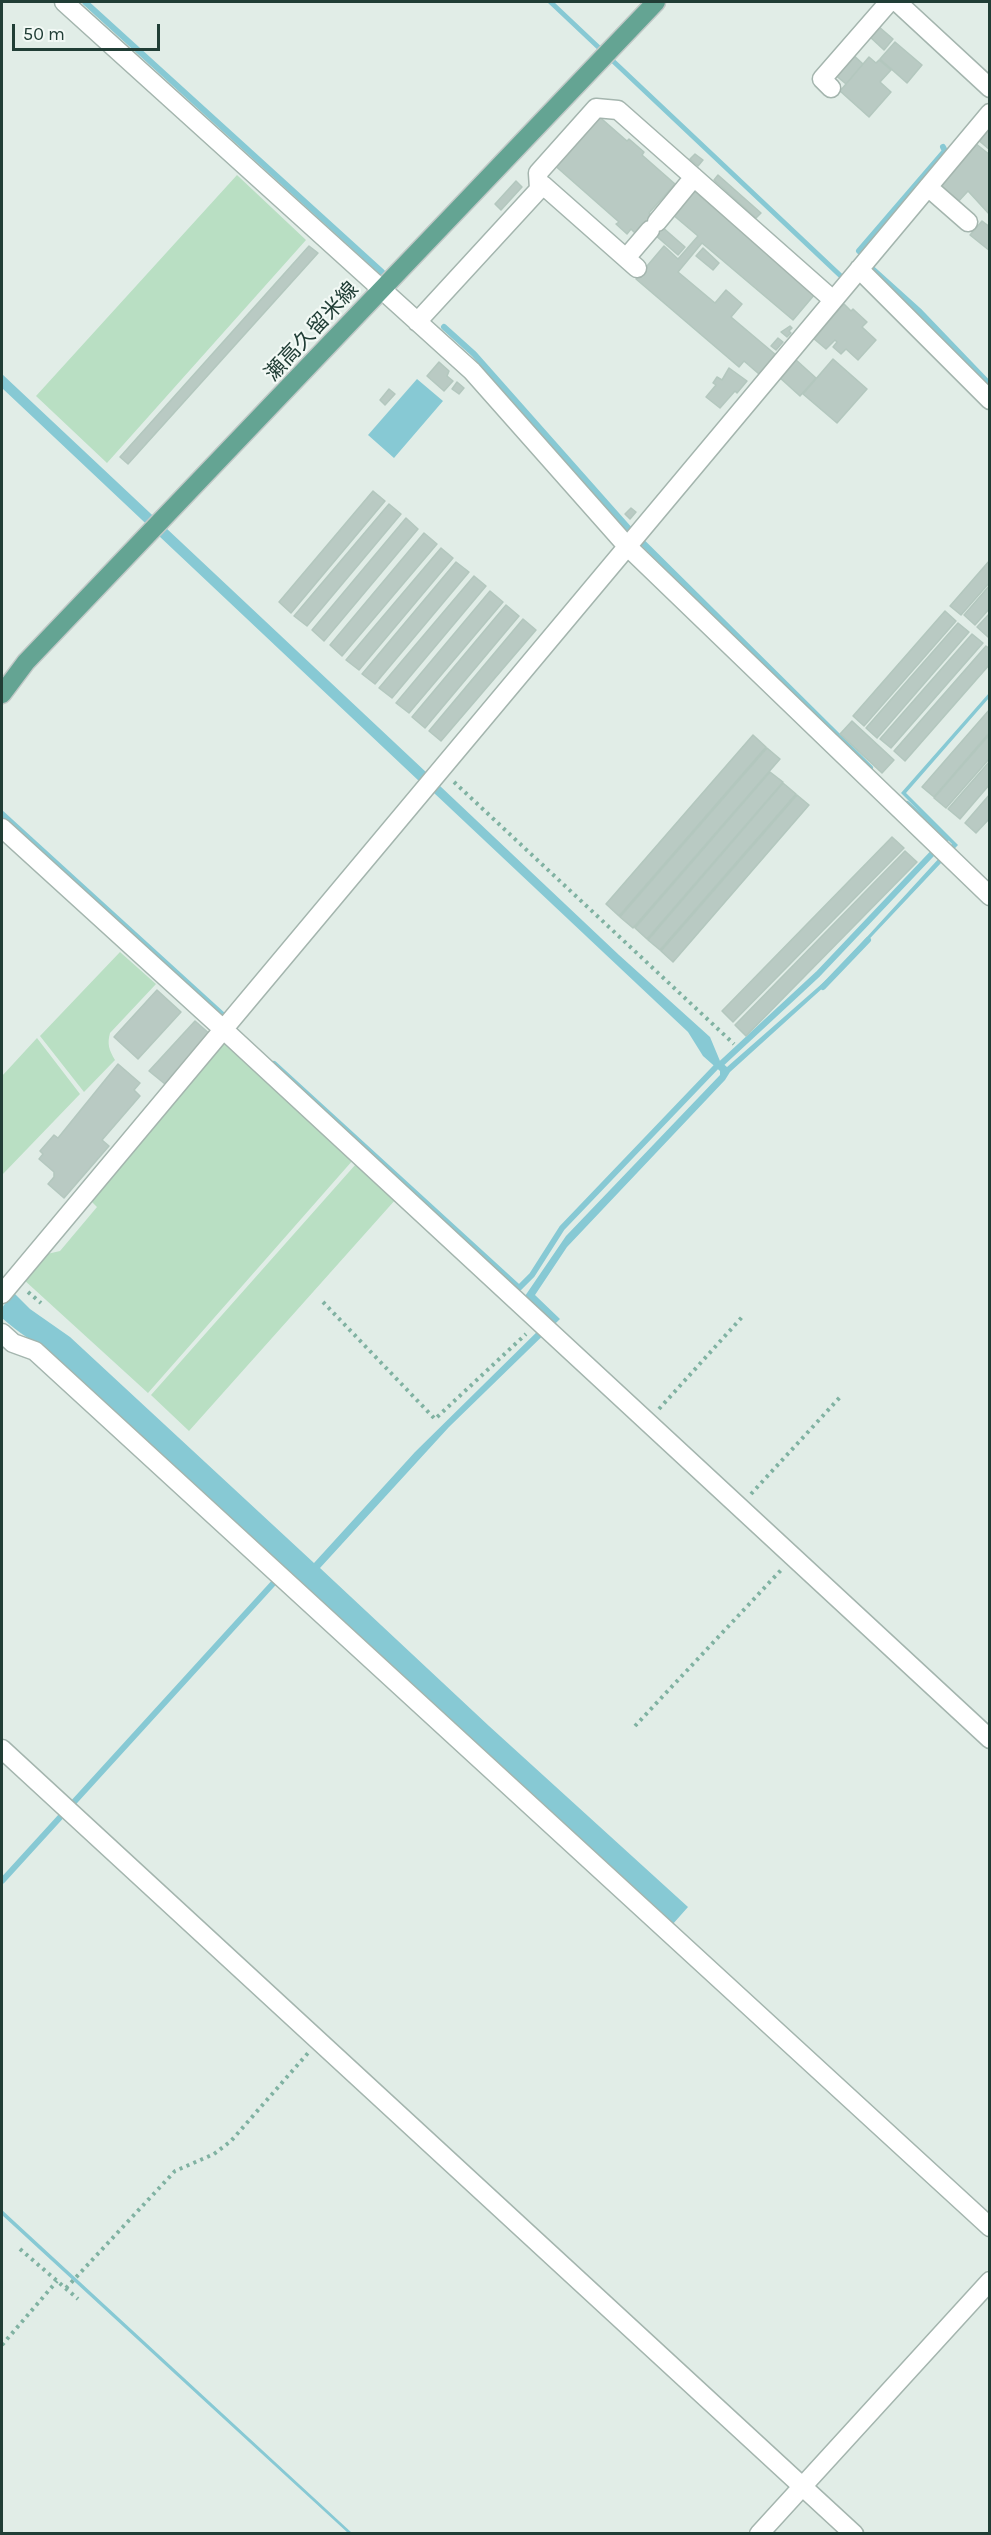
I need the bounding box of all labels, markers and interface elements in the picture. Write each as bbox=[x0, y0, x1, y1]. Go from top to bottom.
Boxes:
scale bar bbox=[15, 12, 164, 50]
text: 50 m bbox=[23, 23, 65, 45]
street label: 瀬高久留米線 bbox=[260, 277, 364, 387]

